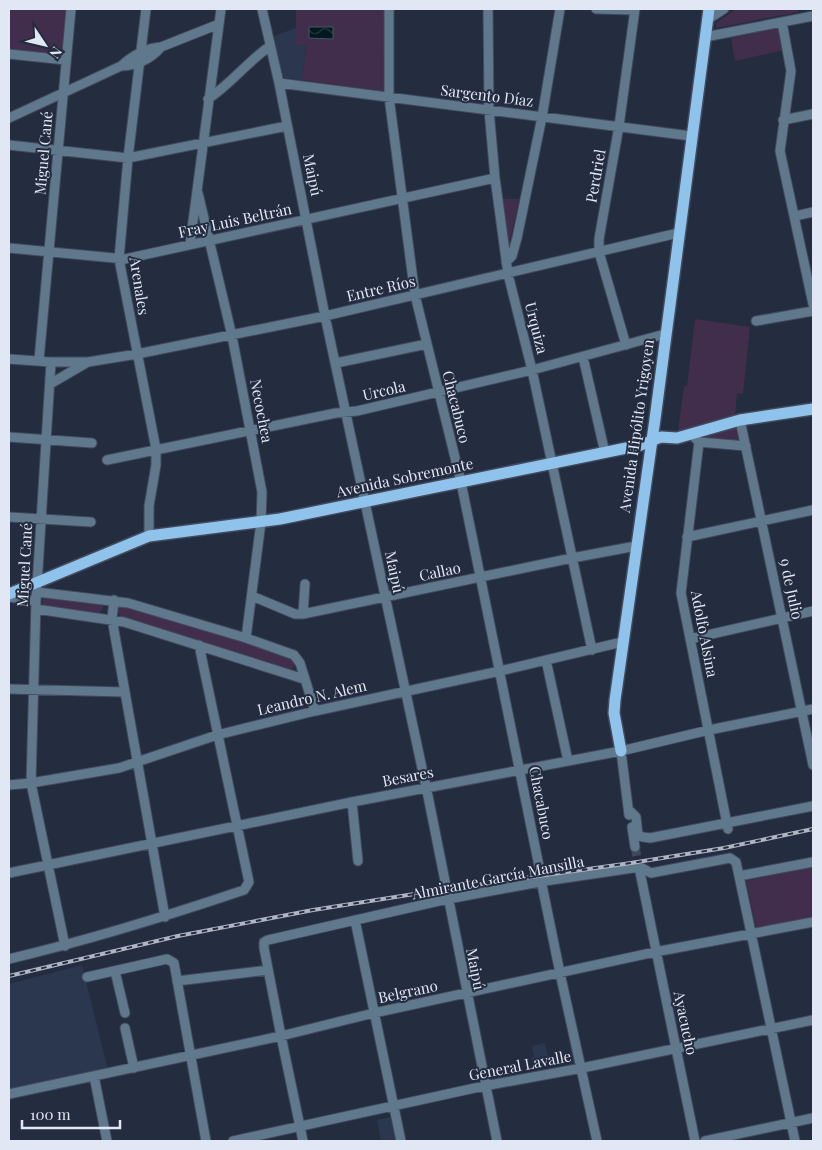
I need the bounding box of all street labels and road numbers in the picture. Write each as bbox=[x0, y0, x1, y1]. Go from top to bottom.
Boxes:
street label: Sargento Díaz bbox=[439, 79, 535, 111]
street label: Miguel Cané bbox=[29, 110, 57, 196]
street label: Perdriel bbox=[580, 147, 610, 204]
street label: Maipú bbox=[299, 152, 327, 198]
street label: Fray Luis Beltrán bbox=[176, 198, 293, 242]
street label: Arenales bbox=[125, 255, 154, 316]
street label: Entre Ríos bbox=[344, 270, 417, 306]
street label: Urquiza bbox=[521, 300, 553, 356]
street label: Avenida Hipólito Yrigoyen bbox=[614, 338, 658, 515]
street label: Chacabuco bbox=[438, 368, 476, 445]
street label: Urcola bbox=[360, 375, 408, 405]
street label: Necochea bbox=[246, 377, 278, 445]
street label: Avenida Sobremonte bbox=[334, 453, 475, 502]
street label: Miguel Cané bbox=[12, 522, 36, 607]
street label: Maipú bbox=[381, 549, 409, 595]
street label: Callao bbox=[417, 557, 462, 585]
street label: 9 de Julio bbox=[776, 557, 808, 621]
street label: Adolfo Alsina bbox=[687, 588, 723, 679]
street label: Leandro N. Alem bbox=[255, 675, 369, 719]
street label: Besares bbox=[380, 761, 435, 791]
street label: Chacabuco bbox=[525, 765, 559, 841]
street label: Almirante García Mansilla bbox=[409, 850, 586, 904]
street label: Maipú bbox=[462, 946, 490, 992]
street label: Belgrano bbox=[376, 975, 439, 1007]
street label: Ayacucho bbox=[669, 988, 702, 1057]
street label: General Lavalle bbox=[467, 1045, 573, 1085]

